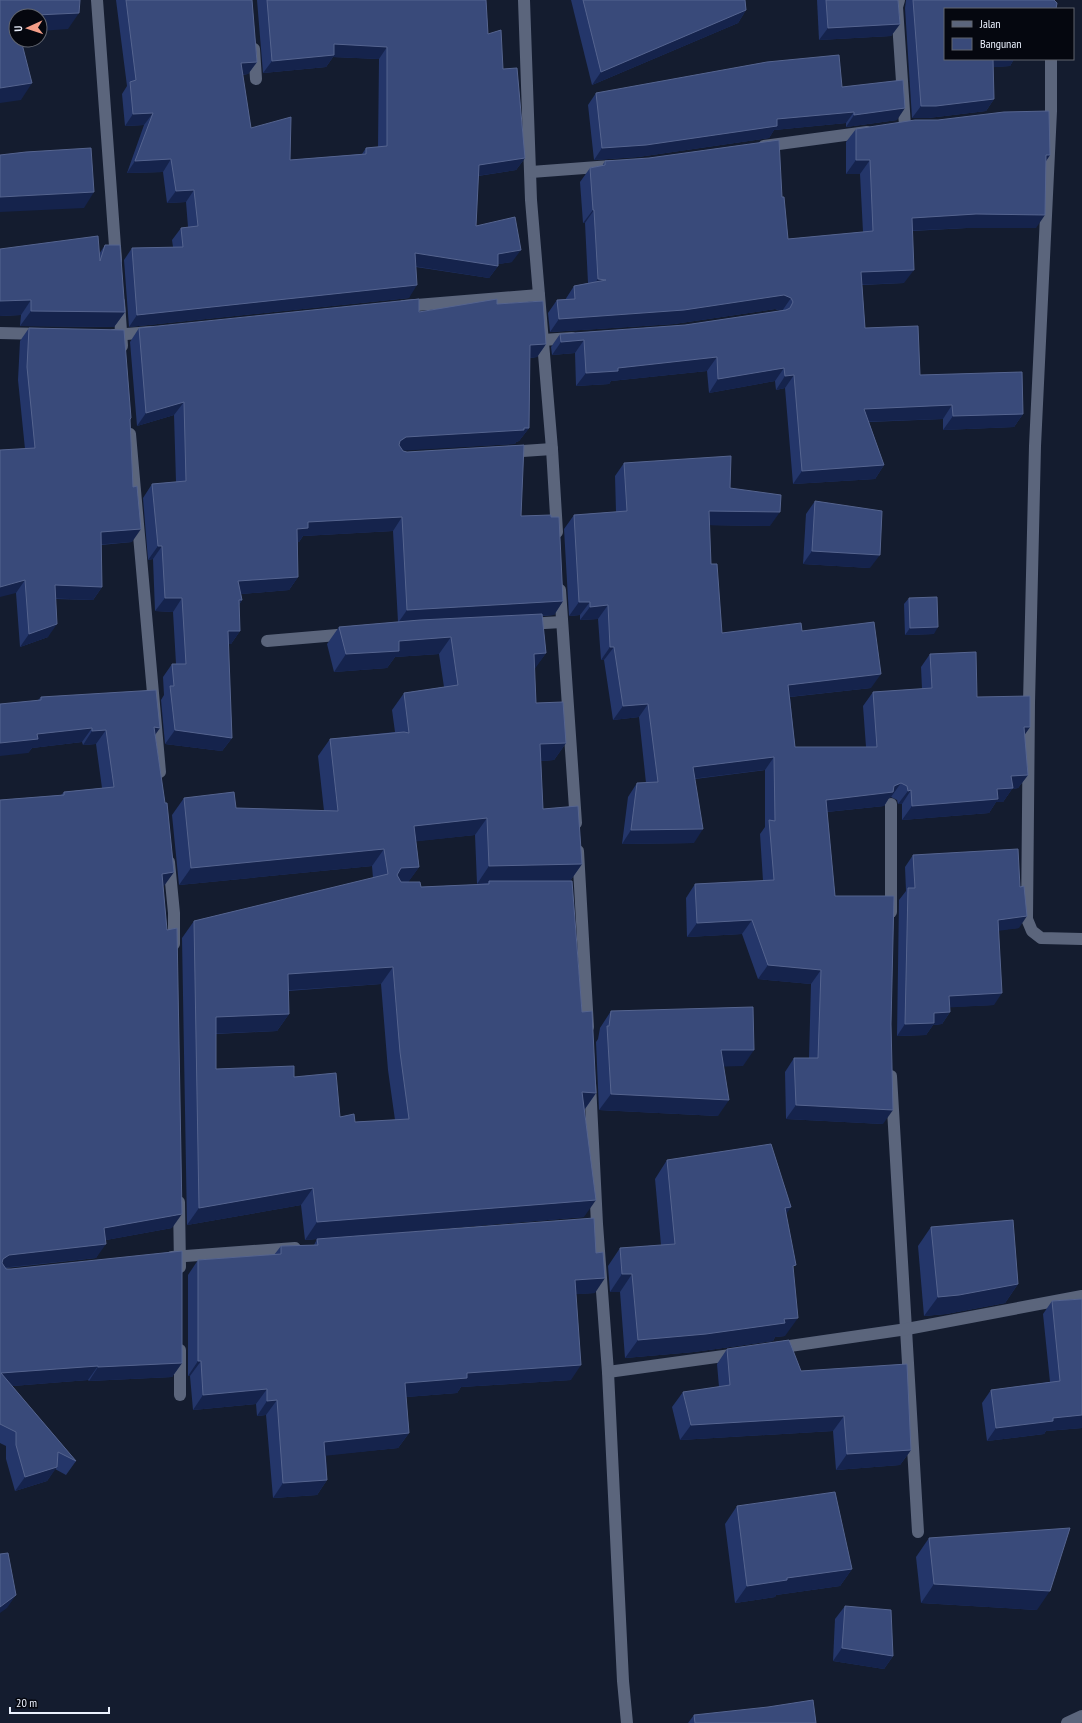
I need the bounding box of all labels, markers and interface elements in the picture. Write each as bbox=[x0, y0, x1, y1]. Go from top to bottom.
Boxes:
north arrow bbox=[8, 8, 48, 48]
legend bbox=[944, 8, 1074, 60]
text: Jalan bbox=[979, 16, 1001, 31]
text: U bbox=[11, 25, 25, 32]
text: Bangunan bbox=[980, 36, 1021, 51]
scale bar bbox=[10, 1689, 109, 1715]
text: 20 m bbox=[16, 1695, 37, 1710]

